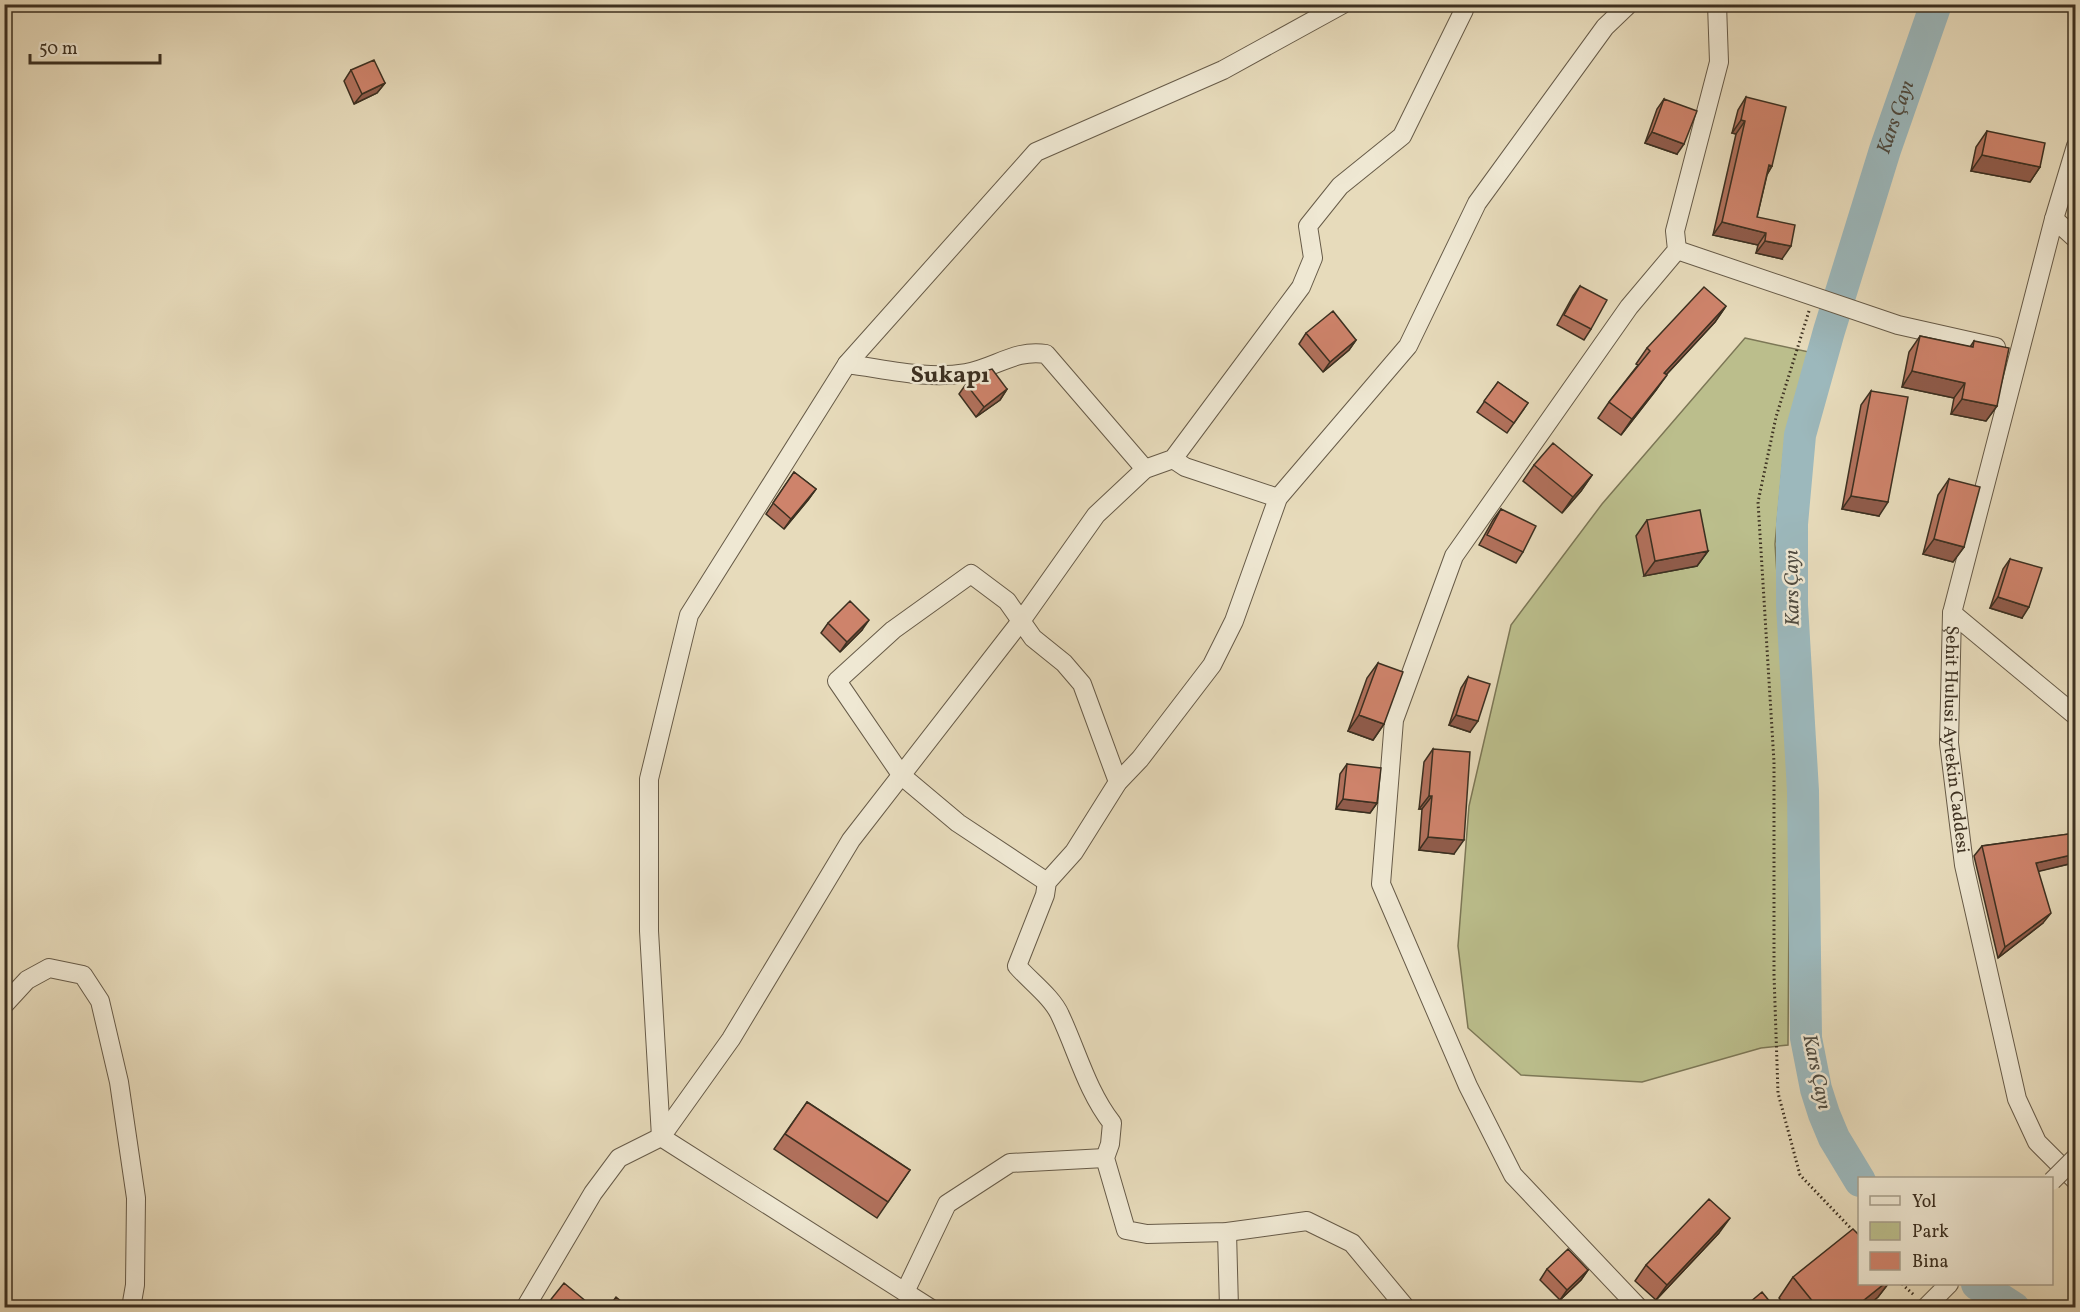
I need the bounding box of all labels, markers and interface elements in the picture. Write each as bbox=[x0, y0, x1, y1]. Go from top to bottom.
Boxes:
scale bar bbox=[30, 27, 160, 65]
text: 50 m bbox=[39, 37, 78, 62]
water label: Kars Çayı bbox=[1871, 77, 1922, 158]
district label: Sukapı bbox=[910, 359, 990, 393]
water label: Kars Çayı bbox=[1778, 550, 1808, 626]
street label: Şehit Hulusi Aytekin Caddesi bbox=[1936, 625, 1975, 855]
water label: Kars Çayı bbox=[1794, 1032, 1838, 1112]
legend bbox=[1858, 1177, 2053, 1285]
text: Yol bbox=[1912, 1190, 1937, 1215]
text: Park bbox=[1912, 1220, 1949, 1245]
text: Bina bbox=[1912, 1250, 1948, 1275]

